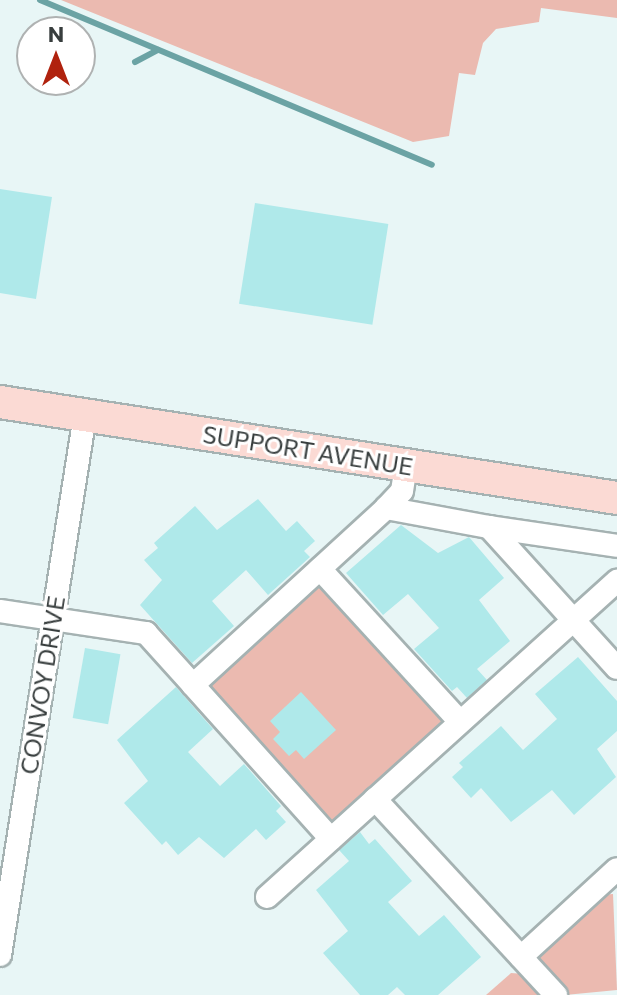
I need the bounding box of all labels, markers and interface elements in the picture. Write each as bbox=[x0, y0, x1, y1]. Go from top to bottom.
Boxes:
north arrow bbox=[16, 16, 96, 96]
text: N bbox=[48, 20, 64, 47]
street label: SUPPORT AVENUE bbox=[201, 419, 415, 481]
street label: CONVOY DRIVE bbox=[14, 594, 70, 776]

